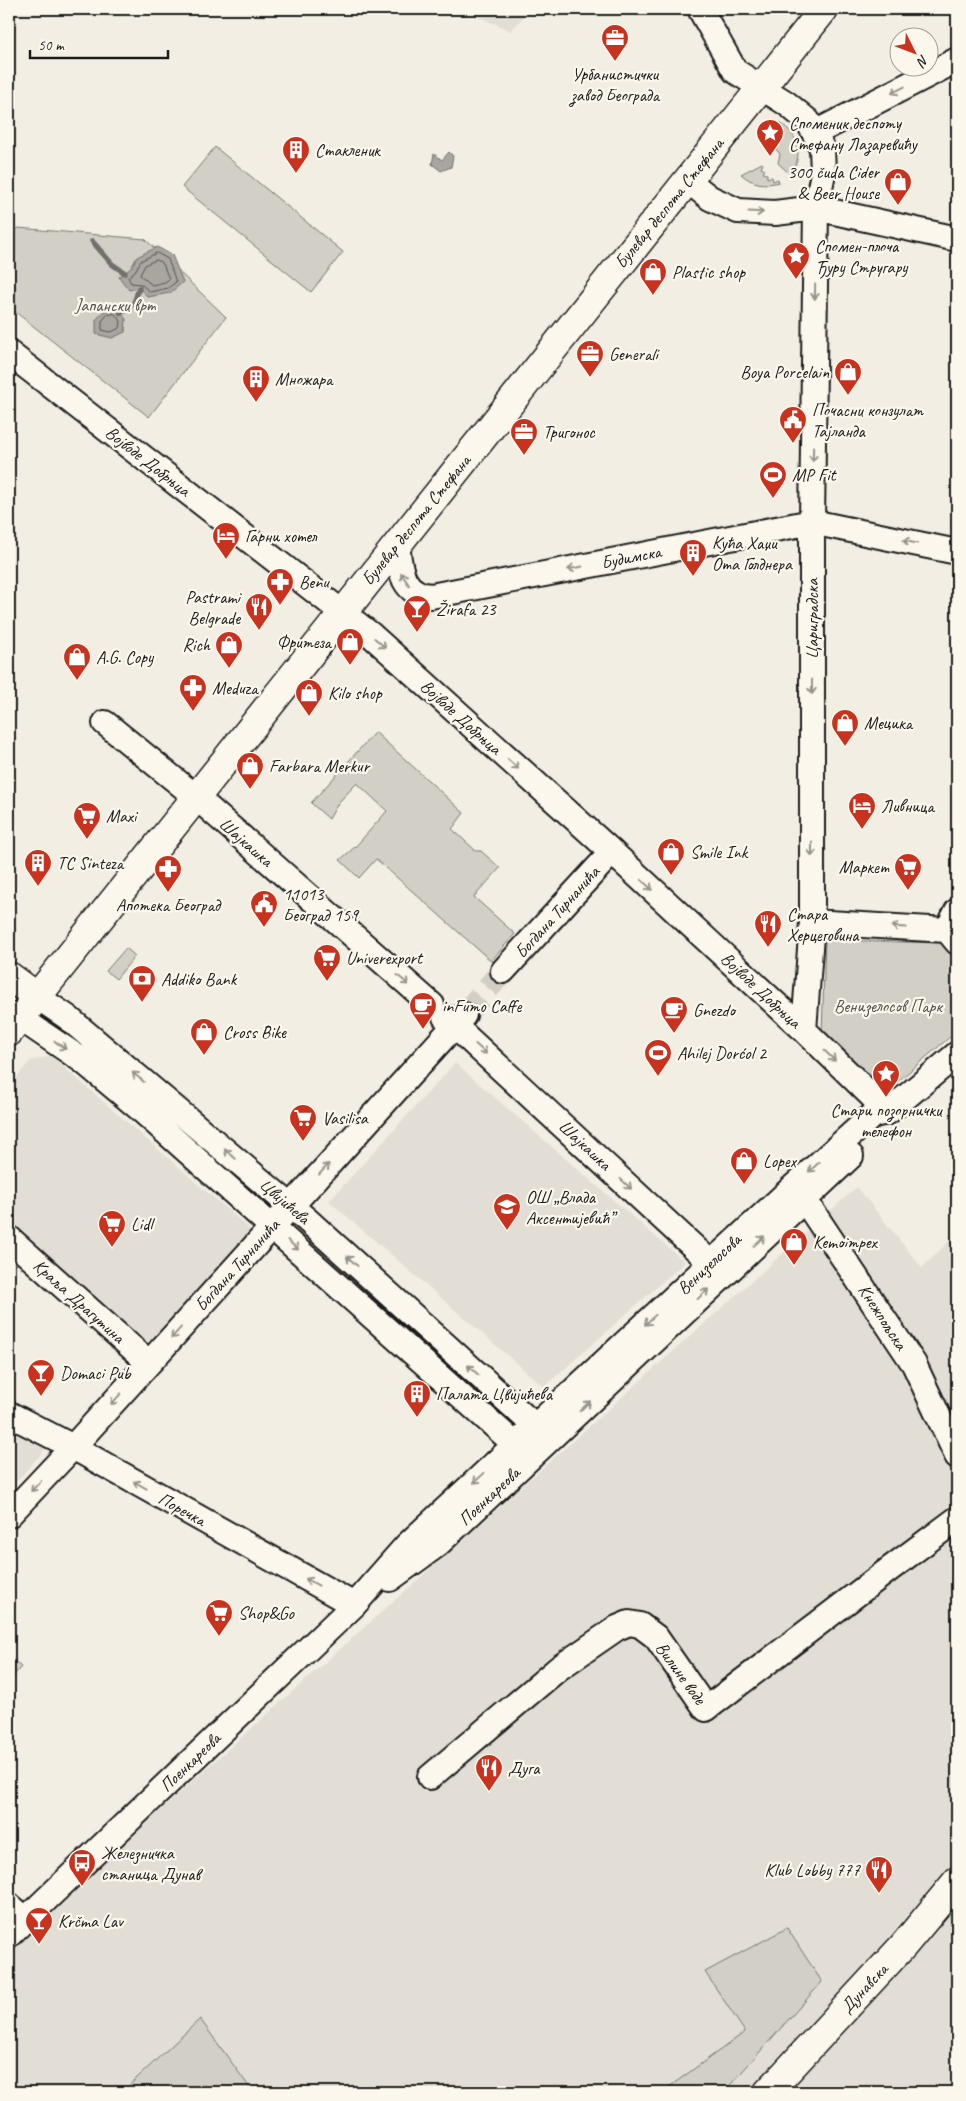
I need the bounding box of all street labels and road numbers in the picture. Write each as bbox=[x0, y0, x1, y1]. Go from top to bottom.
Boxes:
street label: Булевар деспота Стефана bbox=[610, 132, 729, 273]
street label: Војводе Добрњца bbox=[101, 421, 196, 502]
street label: Булевар деспота Стефана bbox=[357, 449, 476, 590]
street label: Будимска bbox=[599, 540, 664, 574]
street label: Цариградска bbox=[801, 578, 823, 659]
street label: Војводе Добрњца bbox=[416, 675, 507, 760]
street label: Шајкашка bbox=[215, 813, 279, 872]
street label: Богдана Тирнанића bbox=[510, 861, 605, 963]
street label: Војводе Добрњца bbox=[716, 947, 807, 1034]
street label: Шајкашка bbox=[554, 1115, 617, 1176]
street label: Цвијићева bbox=[255, 1173, 316, 1230]
street label: Богдана Тирнанића bbox=[190, 1214, 285, 1316]
street label: Венизелосова bbox=[672, 1228, 747, 1300]
street label: Краља Драгутина bbox=[29, 1254, 131, 1349]
street label: Кнежпољска bbox=[854, 1280, 913, 1355]
street label: Поенкареова bbox=[454, 1461, 526, 1530]
street label: Поречка bbox=[155, 1487, 211, 1532]
street label: Вилине воде bbox=[651, 1637, 712, 1709]
street label: Поенкареова bbox=[155, 1726, 226, 1796]
street label: Дунавска bbox=[836, 1957, 894, 2017]

